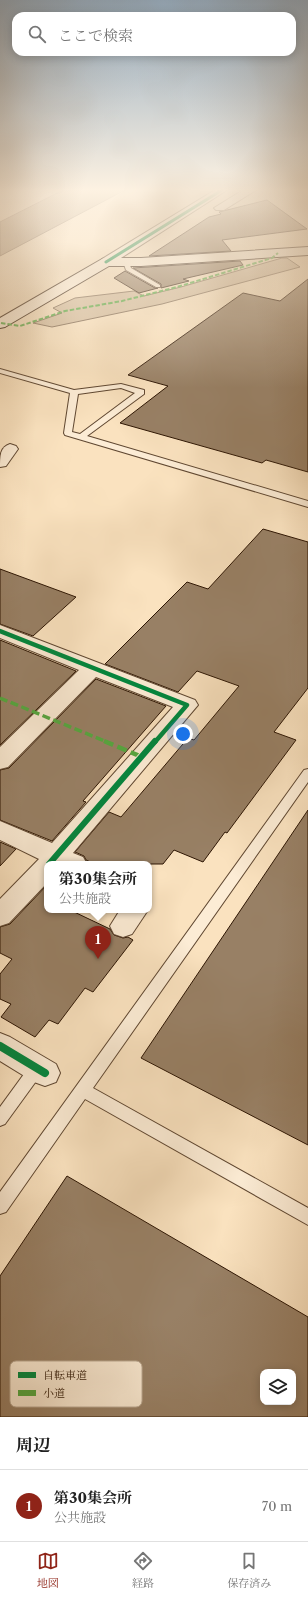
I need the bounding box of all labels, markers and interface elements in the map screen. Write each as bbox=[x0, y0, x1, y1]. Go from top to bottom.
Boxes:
search box bbox=[12, 12, 296, 56]
icon: search bbox=[26, 23, 48, 45]
text: ここで検索 bbox=[58, 26, 133, 45]
your location bbox=[173, 724, 193, 744]
popup bbox=[44, 861, 152, 913]
text: 第30集会所 bbox=[59, 869, 137, 888]
text: 公共施設 bbox=[59, 890, 111, 906]
pin: 1 bbox=[85, 926, 111, 959]
legend bbox=[10, 1361, 142, 1407]
text: 自転車道 bbox=[43, 1368, 87, 1382]
map controls bbox=[260, 1369, 296, 1405]
button: layers bbox=[260, 1369, 296, 1405]
text: 小道 bbox=[43, 1386, 65, 1400]
text: 周辺 bbox=[16, 1435, 50, 1455]
text: 第30集会所 bbox=[54, 1488, 132, 1507]
text: 1 bbox=[26, 1498, 32, 1514]
text: 70 m bbox=[262, 1498, 292, 1514]
text: 公共施設 bbox=[54, 1509, 106, 1525]
tab: 地図 bbox=[37, 1550, 59, 1590]
tab: 経路 bbox=[132, 1550, 154, 1590]
tab: 保存済み bbox=[227, 1550, 271, 1590]

